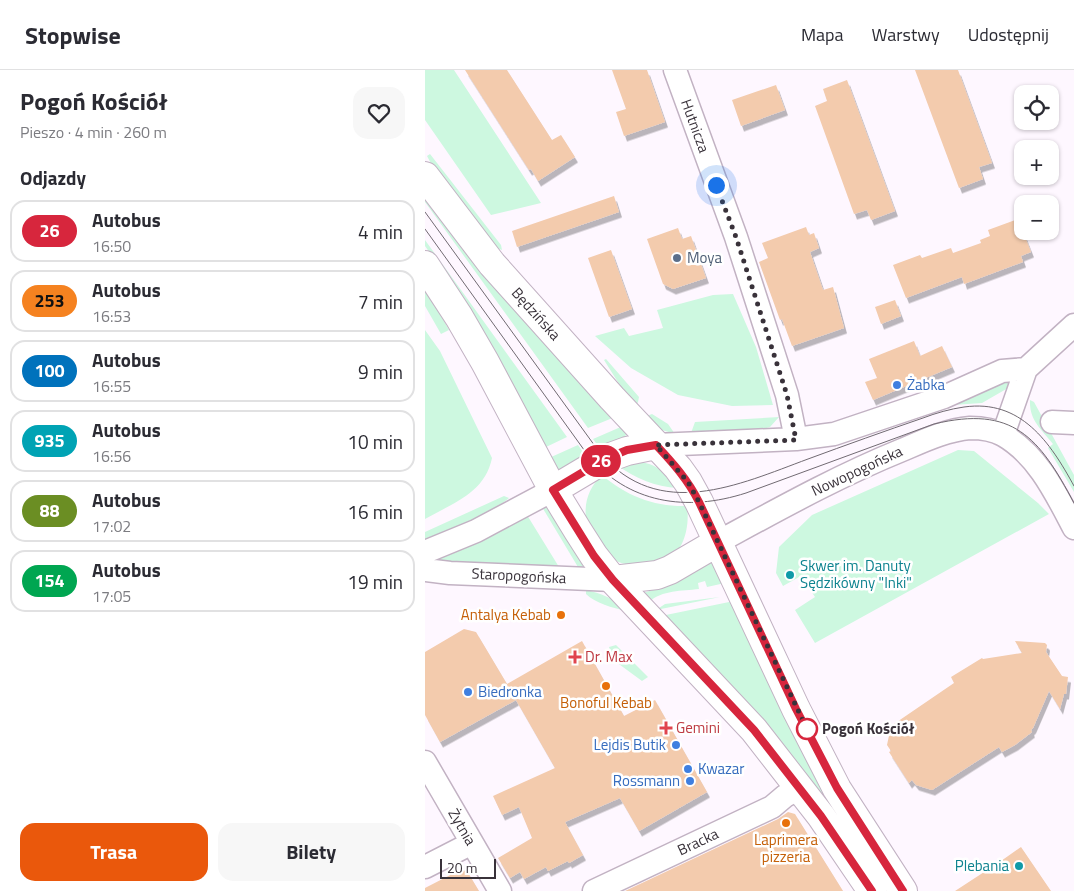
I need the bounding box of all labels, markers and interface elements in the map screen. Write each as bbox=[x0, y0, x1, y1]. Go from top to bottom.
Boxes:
text: Stopwise bbox=[25, 17, 121, 53]
text: Mapa bbox=[801, 21, 844, 48]
text: Warstwy bbox=[872, 21, 940, 48]
text: Udostępnij bbox=[968, 21, 1049, 48]
text: Pogoń Kościół bbox=[20, 83, 168, 119]
map controls bbox=[1014, 85, 1059, 240]
button: locate bbox=[1014, 85, 1059, 130]
button: heart bbox=[353, 87, 405, 139]
street label: Hutnicza bbox=[675, 96, 716, 156]
text: Pieszo · 4 min · 260 m bbox=[20, 120, 167, 144]
button: + bbox=[1014, 140, 1059, 185]
text: Odjazdy bbox=[20, 163, 86, 192]
your location bbox=[704, 173, 729, 198]
button: − bbox=[1014, 195, 1059, 240]
text: Autobus bbox=[92, 205, 161, 234]
text: 26 bbox=[39, 217, 60, 244]
text: 4 min bbox=[358, 217, 403, 246]
text: 16:50 bbox=[92, 234, 131, 258]
place label: Moya bbox=[687, 246, 722, 269]
marker: Moya bbox=[671, 252, 683, 264]
text: Autobus bbox=[92, 275, 161, 304]
street label: Będzińska bbox=[506, 282, 567, 346]
text: 253 bbox=[34, 287, 65, 314]
text: 7 min bbox=[358, 287, 403, 316]
text: 16:53 bbox=[92, 304, 131, 328]
text: Autobus bbox=[92, 345, 161, 374]
text: 100 bbox=[34, 357, 65, 384]
text: 9 min bbox=[358, 357, 403, 386]
place label: Żabka bbox=[907, 373, 946, 396]
text: 16:55 bbox=[92, 374, 131, 398]
marker: Żabka bbox=[891, 379, 903, 391]
text: Autobus bbox=[92, 415, 161, 444]
text: 935 bbox=[34, 427, 65, 454]
text: 10 min bbox=[347, 427, 403, 456]
street label: Nowopogońska bbox=[807, 439, 907, 502]
text: 16:56 bbox=[92, 444, 131, 468]
line badge: 26 bbox=[579, 445, 623, 477]
text: 26 bbox=[591, 447, 611, 474]
text: Autobus bbox=[92, 485, 161, 514]
text: 88 bbox=[39, 497, 60, 524]
text: 16 min bbox=[347, 497, 403, 526]
text: 17:02 bbox=[92, 514, 131, 538]
place label: Skwer im. Danuty Sędzikówny "Inki" bbox=[800, 554, 912, 594]
text: Autobus bbox=[92, 555, 161, 584]
street label: Staropogońska bbox=[471, 562, 567, 589]
text: 154 bbox=[34, 567, 65, 594]
text: 19 min bbox=[347, 567, 403, 596]
marker: Skwer im. Danuty Sędzikówny "Inki" bbox=[784, 569, 796, 581]
text: 17:05 bbox=[92, 584, 131, 608]
place label: Antalya Kebab bbox=[461, 603, 551, 626]
marker: Antalya Kebab bbox=[555, 609, 567, 621]
place label: Dr. Max bbox=[585, 645, 633, 668]
marker: Dr. Max bbox=[569, 651, 581, 663]
place label: Biedronka bbox=[478, 680, 542, 703]
marker: Bonoful Kebab bbox=[600, 680, 612, 692]
marker: Biedronka bbox=[462, 686, 474, 698]
place label: Bonoful Kebab bbox=[560, 691, 652, 714]
place label: Gemini bbox=[676, 716, 720, 739]
place label: Pogoń Kościół bbox=[822, 717, 915, 740]
marker: Pogoń Kościół bbox=[796, 718, 818, 740]
marker: Gemini bbox=[660, 722, 672, 734]
place label: Lejdis Butik bbox=[594, 733, 666, 756]
marker: Lejdis Butik bbox=[670, 739, 682, 751]
place label: Kwazar bbox=[698, 757, 745, 780]
marker: Kwazar bbox=[682, 763, 694, 775]
place label: Rossmann bbox=[613, 769, 680, 792]
marker: Rossmann bbox=[684, 775, 696, 787]
street label: Żytnia bbox=[443, 804, 482, 850]
marker: Laprimera pizzeria bbox=[780, 817, 792, 829]
street label: Bracka bbox=[673, 822, 723, 861]
button: Trasa bbox=[20, 823, 208, 881]
button: Bilety bbox=[218, 823, 405, 881]
place label: Laprimera pizzeria bbox=[754, 828, 818, 868]
place label: Plebania bbox=[955, 854, 1009, 877]
scale bar bbox=[440, 856, 496, 879]
text: 20 m bbox=[447, 857, 477, 878]
marker: Plebania bbox=[1013, 860, 1025, 872]

